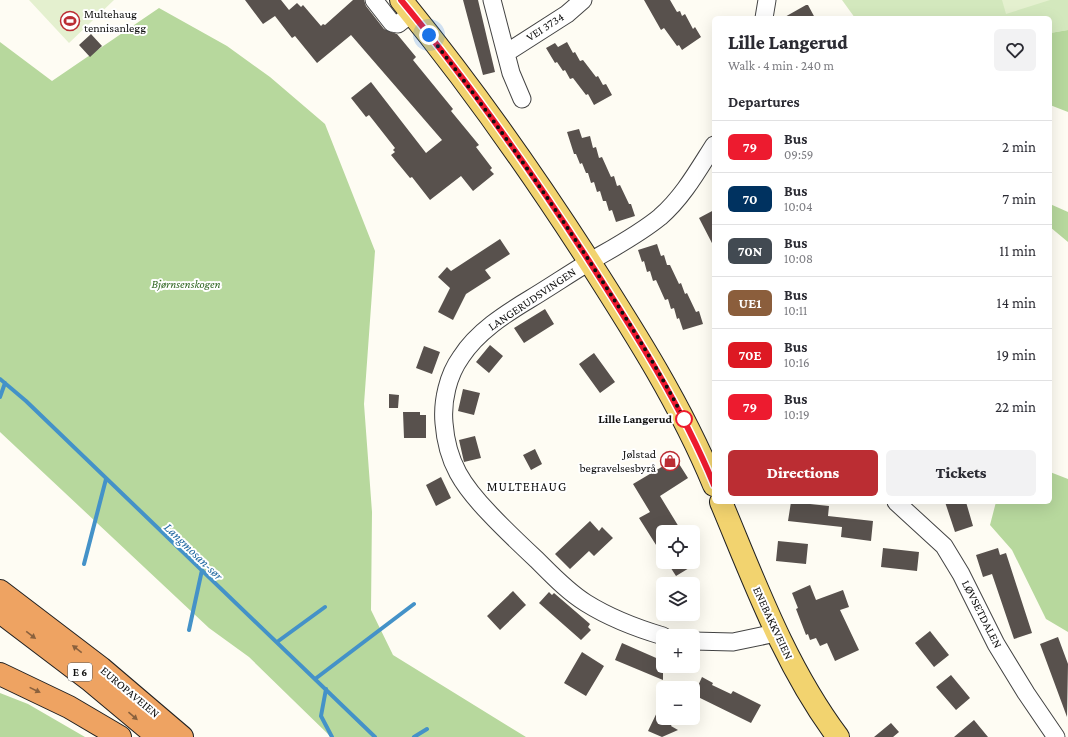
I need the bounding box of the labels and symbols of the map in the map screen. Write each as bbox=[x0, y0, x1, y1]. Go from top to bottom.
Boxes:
place label: Multehaug tennisanlegg bbox=[84, 7, 146, 35]
sports icon: Multehaug tennisanlegg bbox=[59, 10, 81, 32]
street label: VEI 3734 bbox=[524, 10, 566, 44]
your location bbox=[419, 25, 439, 45]
street label: LANGERUDSVINGEN bbox=[485, 264, 579, 334]
park label: Bjørnsenskogen bbox=[151, 277, 221, 291]
marker: Lille Langerud bbox=[675, 410, 693, 428]
place label: Lille Langerud bbox=[598, 412, 672, 426]
place label: Jølstad begravelsesbyrå bbox=[579, 447, 657, 475]
shop icon: Jølstad begravelsesbyrå bbox=[659, 450, 681, 472]
district label: MULTEHAUG bbox=[487, 479, 567, 494]
water label: Langmosan-sør bbox=[161, 520, 226, 583]
street label: LØVSETDALEN bbox=[959, 578, 1005, 650]
street label: ENEBAKKVEIEN bbox=[750, 584, 796, 662]
one-way arrow bbox=[26, 631, 37, 639]
one-way arrow bbox=[72, 645, 82, 653]
road number: E 6 bbox=[68, 663, 92, 681]
street label: EUROPAVEIEN bbox=[98, 663, 162, 721]
one-way arrow bbox=[30, 687, 41, 693]
one-way arrow bbox=[128, 711, 138, 720]

